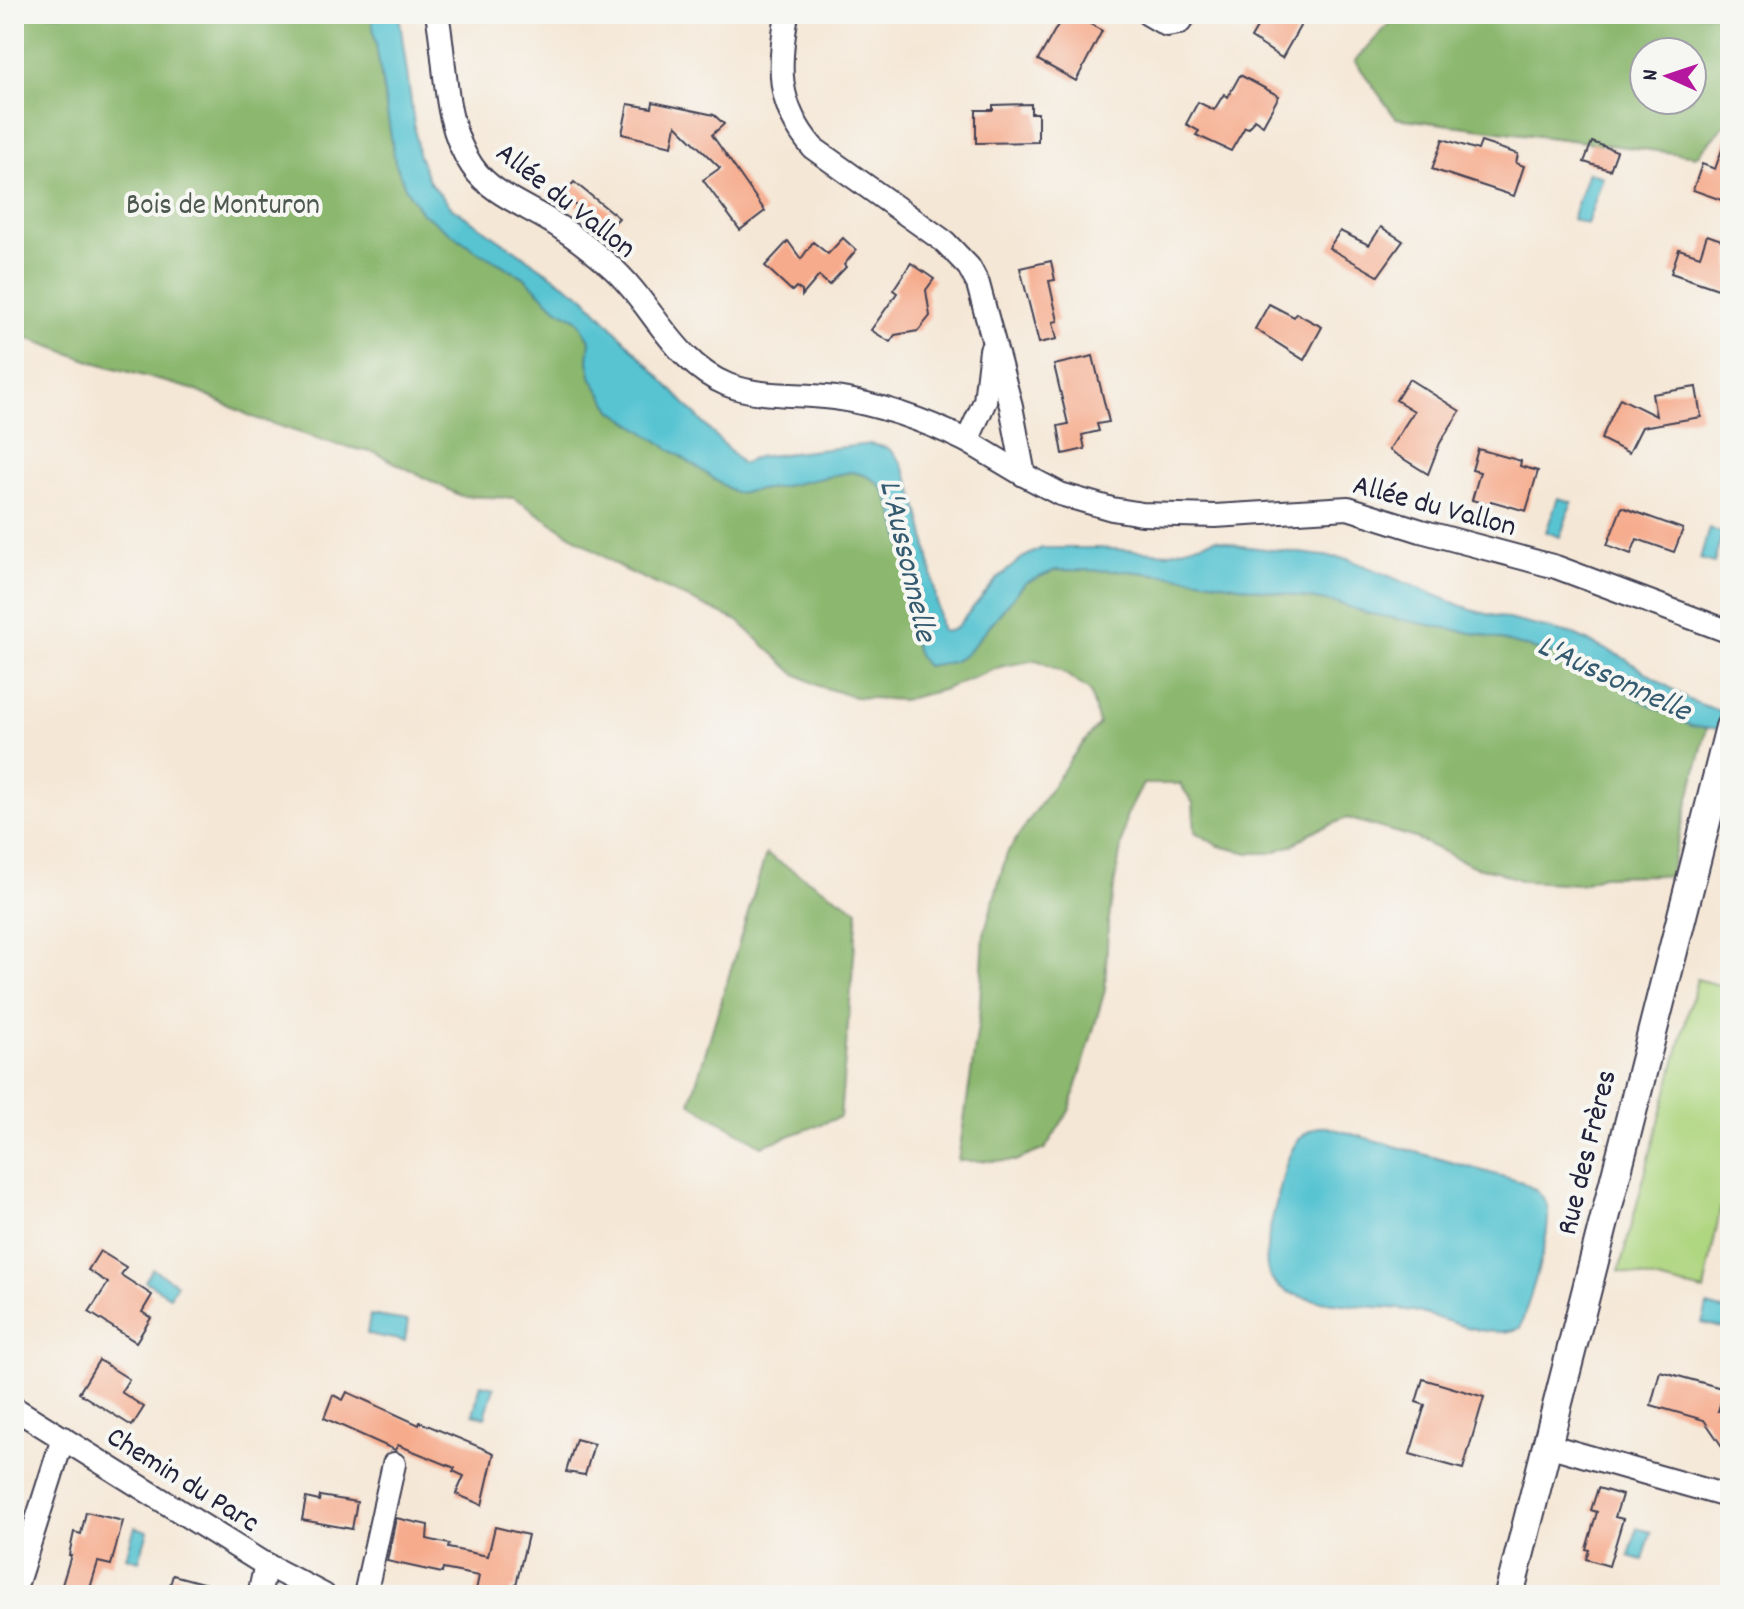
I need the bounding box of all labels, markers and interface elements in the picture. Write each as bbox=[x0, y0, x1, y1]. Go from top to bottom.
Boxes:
north arrow bbox=[1628, 36, 1708, 116]
text: N bbox=[1636, 69, 1667, 81]
street label: Allée du Vallon bbox=[485, 134, 643, 271]
park label: Bois de Monturon bbox=[126, 186, 320, 229]
street label: Allée du Vallon bbox=[1347, 466, 1520, 551]
water label: L'Aussonnelle bbox=[864, 476, 947, 648]
water label: L'Aussonnelle bbox=[1528, 625, 1699, 737]
street label: Rue des Frères bbox=[1548, 1066, 1631, 1240]
street label: Chemin du Parc bbox=[97, 1418, 267, 1546]

